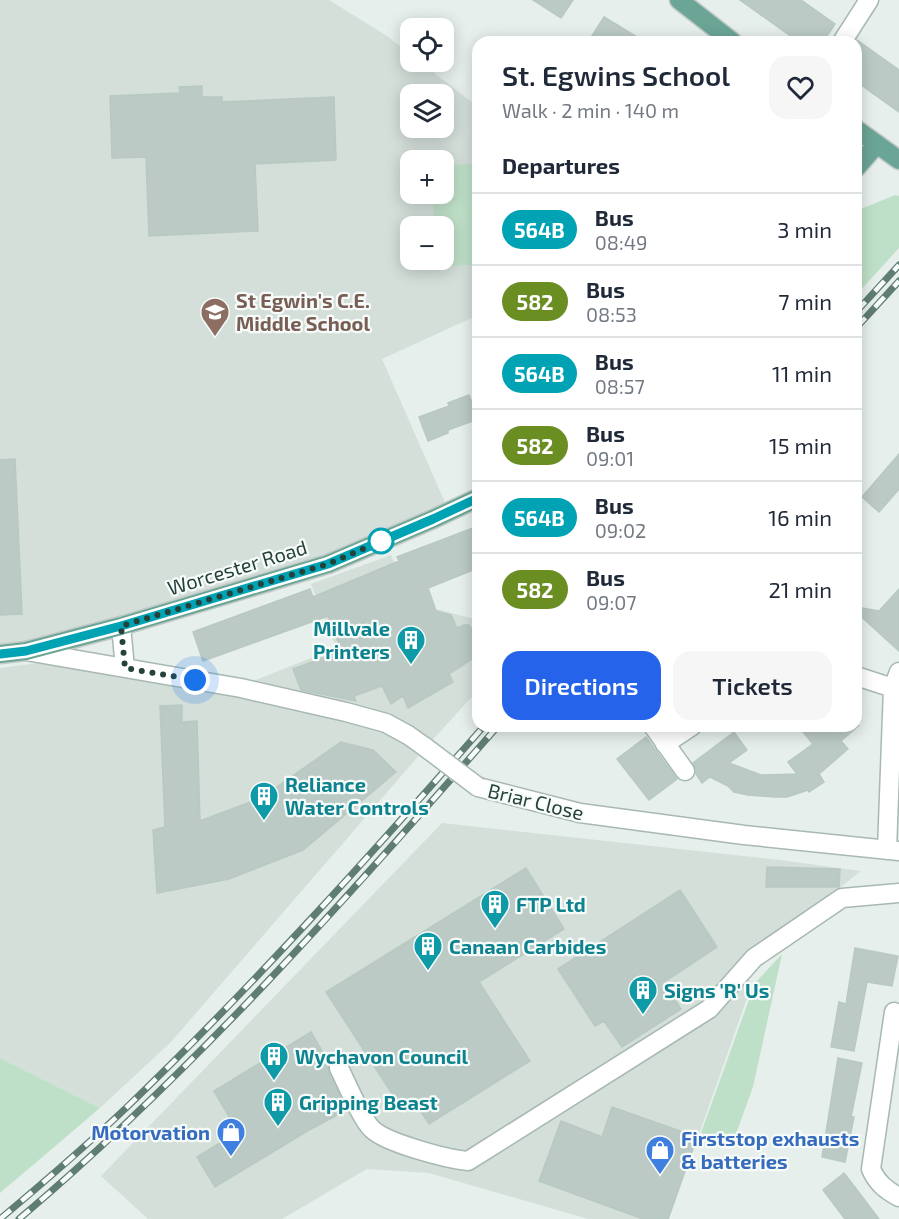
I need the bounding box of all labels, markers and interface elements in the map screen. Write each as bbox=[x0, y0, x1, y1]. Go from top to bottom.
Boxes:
map controls bbox=[400, 18, 454, 270]
button: locate bbox=[400, 18, 454, 72]
button: heart bbox=[769, 56, 832, 119]
text: St. Egwins School bbox=[502, 58, 730, 92]
button: layers bbox=[400, 84, 454, 138]
text: Walk · 2 min · 140 m bbox=[502, 98, 679, 122]
button: + bbox=[400, 150, 454, 204]
text: Departures bbox=[502, 152, 620, 178]
text: Bus bbox=[595, 204, 634, 230]
button: − bbox=[400, 216, 454, 270]
text: 3 min bbox=[777, 216, 832, 242]
text: 564B bbox=[514, 217, 565, 242]
text: 08:49 bbox=[595, 230, 647, 254]
text: Bus bbox=[586, 276, 625, 302]
place label: St Egwin's C.E. Middle School bbox=[236, 288, 370, 335]
text: 7 min bbox=[778, 288, 832, 314]
text: 582 bbox=[517, 289, 553, 314]
school or university icon: St Egwin's C.E. Middle School bbox=[199, 296, 231, 338]
text: 08:53 bbox=[586, 302, 637, 326]
text: Bus bbox=[595, 348, 634, 374]
text: 11 min bbox=[772, 360, 832, 386]
text: 564B bbox=[514, 361, 565, 386]
text: 08:57 bbox=[595, 374, 645, 398]
text: Bus bbox=[586, 420, 625, 446]
text: 15 min bbox=[769, 432, 832, 458]
text: 582 bbox=[517, 433, 553, 458]
text: 09:01 bbox=[586, 446, 634, 470]
text: Bus bbox=[595, 492, 634, 518]
text: 16 min bbox=[768, 504, 832, 530]
text: 564B bbox=[514, 505, 565, 530]
text: 09:02 bbox=[595, 518, 646, 542]
unlabelled marker bbox=[368, 528, 394, 554]
street label: Worcester Road bbox=[164, 534, 310, 600]
text: Bus bbox=[586, 564, 625, 590]
text: 21 min bbox=[768, 576, 832, 602]
text: 582 bbox=[517, 577, 553, 602]
text: 09:07 bbox=[586, 590, 637, 614]
place label: Millvale Printers bbox=[313, 616, 390, 663]
building icon: Millvale Printers bbox=[395, 624, 427, 666]
button: Directions bbox=[502, 651, 661, 720]
button: Tickets bbox=[673, 651, 832, 720]
your location bbox=[180, 665, 210, 695]
place label: Reliance Water Controls bbox=[285, 772, 429, 819]
street label: Briar Close bbox=[486, 777, 586, 825]
building icon: Reliance Water Controls bbox=[248, 780, 280, 822]
building icon: FTP Ltd bbox=[479, 888, 511, 930]
place label: FTP Ltd bbox=[516, 892, 586, 916]
building icon: Canaan Carbides bbox=[412, 930, 444, 972]
place label: Canaan Carbides bbox=[449, 934, 606, 958]
building icon: Signs 'R' Us bbox=[627, 974, 659, 1016]
place label: Signs 'R' Us bbox=[664, 978, 769, 1002]
building icon: Wychavon Council bbox=[258, 1040, 290, 1082]
place label: Wychavon Council bbox=[295, 1044, 469, 1069]
building icon: Gripping Beast bbox=[262, 1086, 294, 1128]
place label: Gripping Beast bbox=[299, 1090, 438, 1114]
shop icon: Motorvation bbox=[215, 1116, 247, 1158]
place label: Motorvation bbox=[91, 1120, 210, 1144]
place label: Firststop exhausts & batteries bbox=[681, 1126, 859, 1173]
shop icon: Firststop exhausts & batteries bbox=[644, 1134, 676, 1176]

